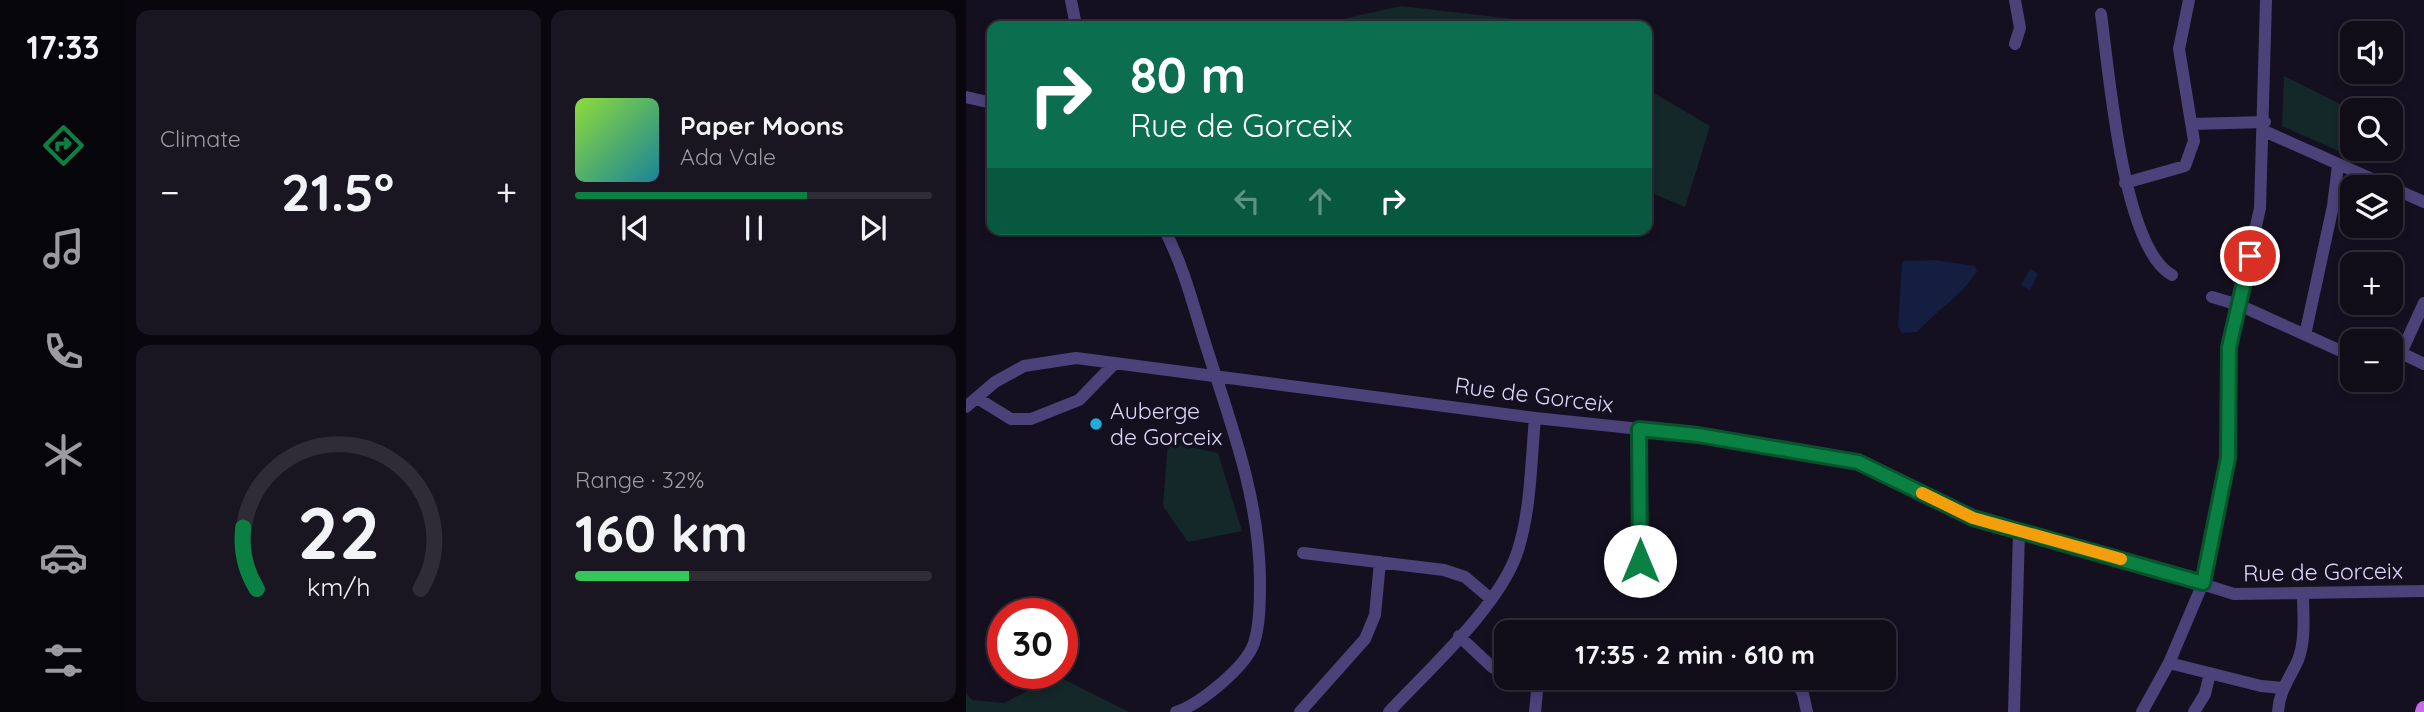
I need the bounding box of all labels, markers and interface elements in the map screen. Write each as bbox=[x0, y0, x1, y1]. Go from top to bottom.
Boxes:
map controls bbox=[2340, 21, 2403, 392]
button: sound bbox=[2340, 21, 2403, 84]
text: 17:33 bbox=[26, 27, 100, 67]
text: 80 m bbox=[1130, 44, 1246, 105]
icon: right bbox=[1015, 49, 1106, 140]
button: search bbox=[2340, 98, 2403, 161]
text: Rue de Gorceix bbox=[1130, 105, 1353, 145]
text: Paper Moons bbox=[680, 109, 844, 142]
icon: directions bbox=[39, 121, 88, 170]
text: Climate bbox=[160, 124, 241, 153]
text: Ada Vale bbox=[680, 142, 776, 171]
text: 21.5° bbox=[281, 159, 394, 224]
text: − bbox=[160, 168, 180, 216]
text: + bbox=[496, 168, 517, 216]
button: layers bbox=[2340, 175, 2403, 238]
icon: left bbox=[1228, 182, 1266, 220]
icon: ahead bbox=[1301, 182, 1339, 220]
icon: right bbox=[1374, 182, 1412, 220]
icon: previous bbox=[616, 209, 654, 247]
icon: pause bbox=[735, 209, 773, 247]
icon: next bbox=[854, 209, 892, 247]
icon: music bbox=[39, 224, 88, 273]
pin bbox=[2220, 226, 2280, 286]
icon: arrive bbox=[2231, 237, 2269, 275]
button: + bbox=[2340, 252, 2403, 315]
icon: phone bbox=[39, 327, 88, 376]
button: − bbox=[2340, 329, 2403, 392]
street label: Rue de Gorceix bbox=[1453, 370, 1615, 419]
place label: Auberge de Gorceix bbox=[1110, 396, 1222, 451]
marker: Auberge de Gorceix bbox=[1088, 416, 1104, 432]
icon: climate bbox=[39, 430, 88, 479]
text: Range · 32% bbox=[575, 465, 704, 494]
text: 22 bbox=[297, 487, 380, 578]
text: 160 km bbox=[575, 500, 748, 565]
position arrow bbox=[1603, 524, 1677, 598]
icon: car bbox=[39, 533, 88, 582]
street label: Rue de Gorceix bbox=[2243, 556, 2403, 587]
text: km/h bbox=[307, 571, 370, 602]
speed limit sign: 30 bbox=[987, 598, 1078, 689]
icon: filters bbox=[39, 636, 88, 685]
text: 17:35 · 2 min · 610 m bbox=[1575, 638, 1815, 671]

